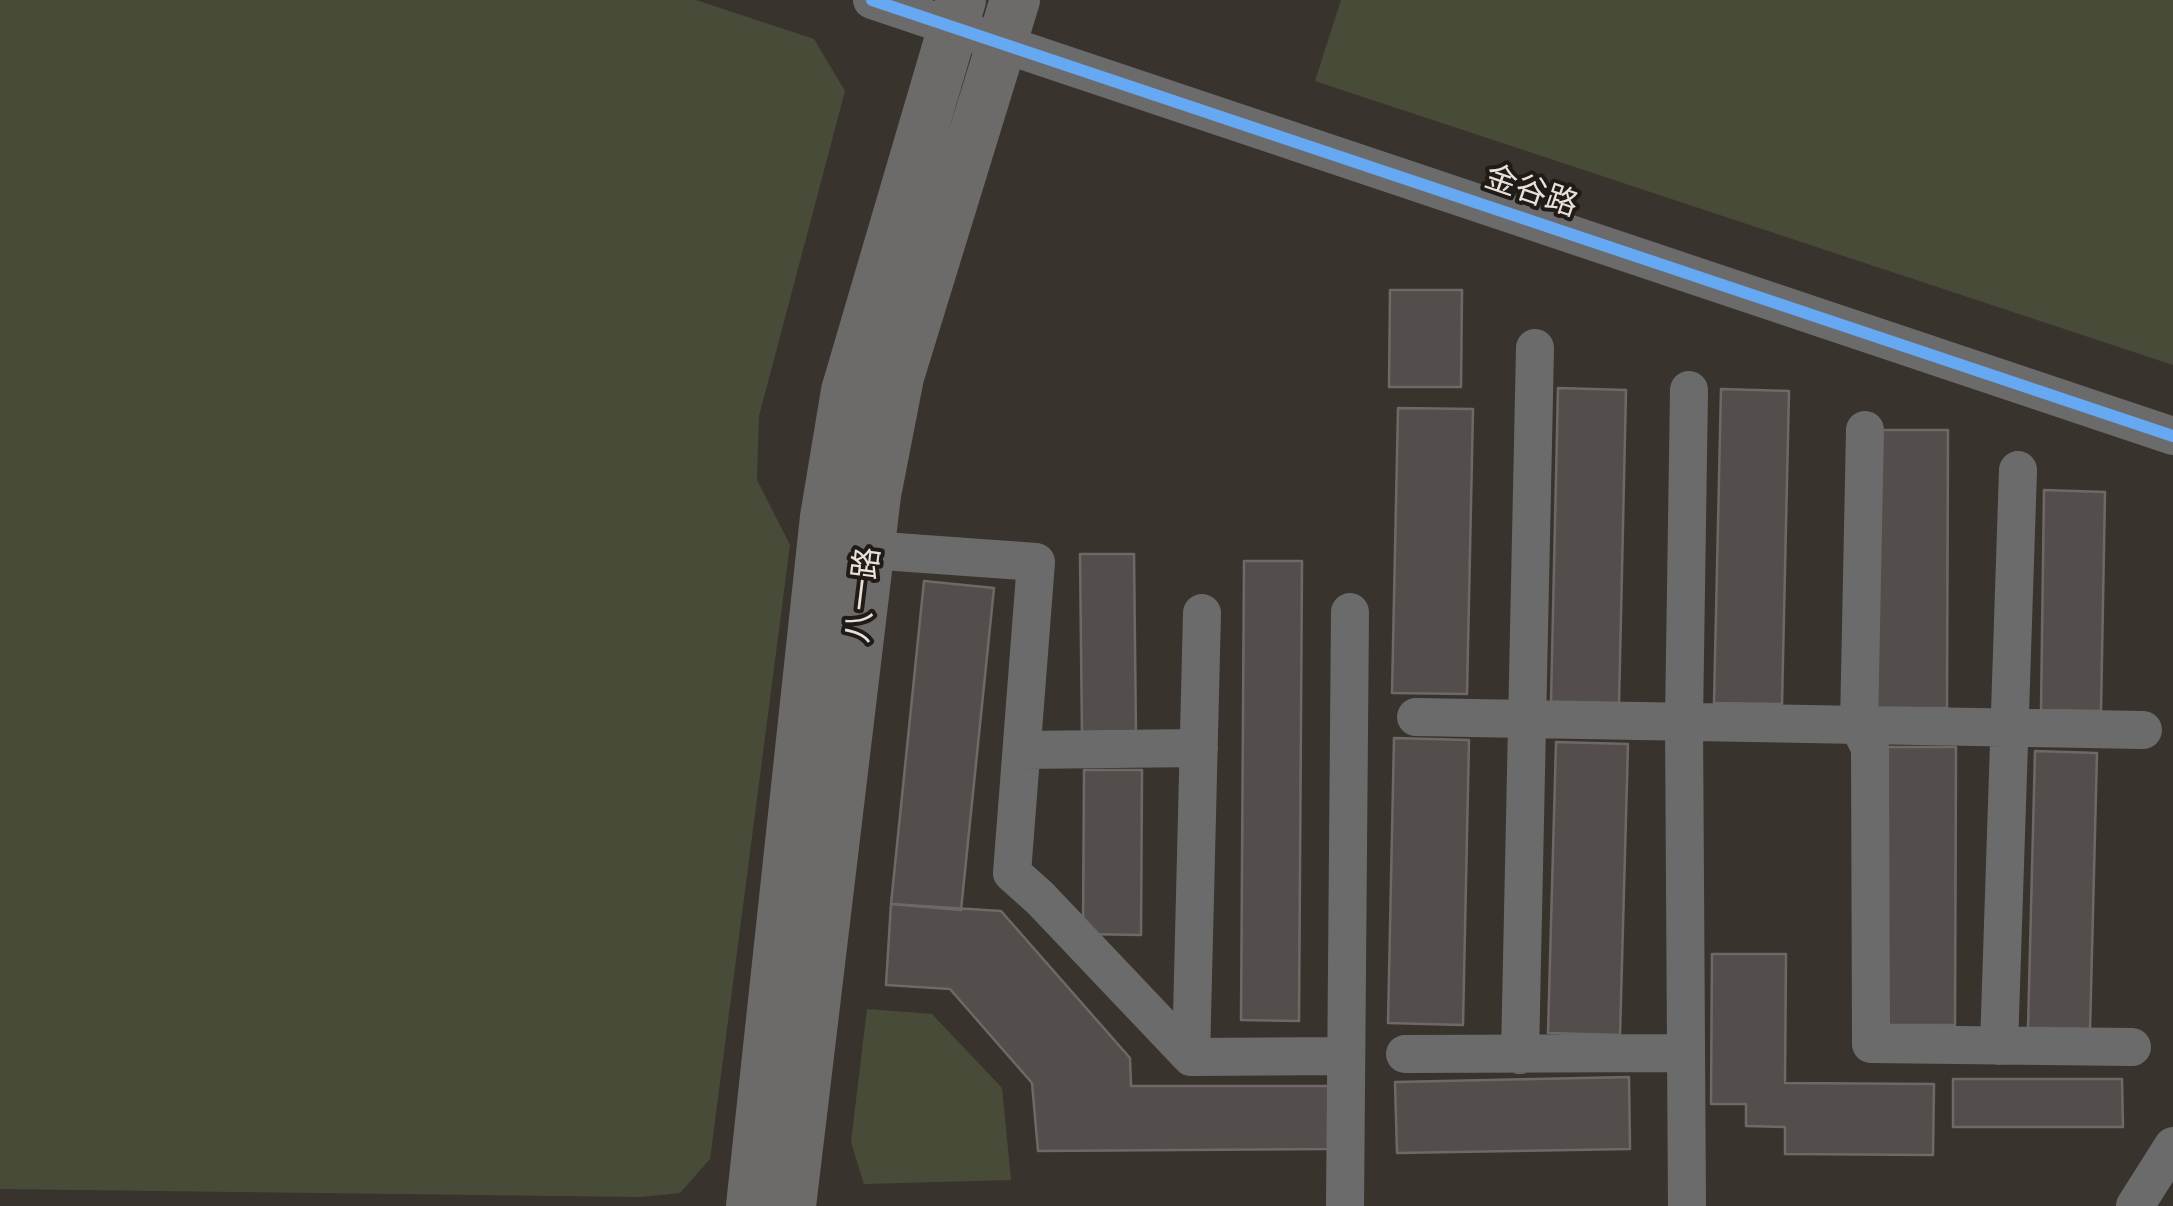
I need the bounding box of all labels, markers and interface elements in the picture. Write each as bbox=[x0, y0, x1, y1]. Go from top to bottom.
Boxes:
street label: 金谷路 bbox=[1479, 158, 1583, 226]
street label: 八一路 bbox=[839, 545, 889, 645]

